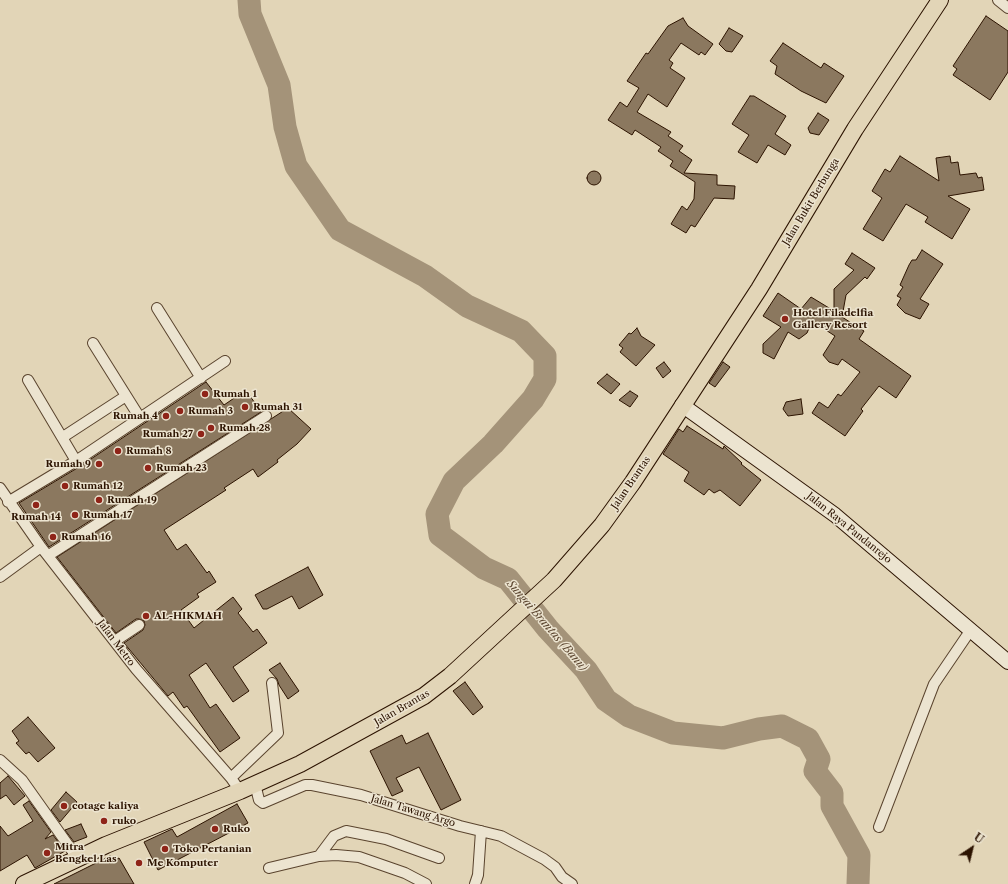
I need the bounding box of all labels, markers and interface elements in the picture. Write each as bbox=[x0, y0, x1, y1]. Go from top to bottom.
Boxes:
street label: Jalan Bukit Berbunga bbox=[780, 156, 842, 248]
place label: Hotel Filadelfia Gallery Resort bbox=[793, 307, 873, 330]
marker: Hotel Filadelfia Gallery Resort bbox=[780, 314, 790, 324]
place label: Rumah 1 bbox=[213, 388, 257, 400]
marker: Rumah 1 bbox=[200, 389, 210, 399]
place label: Rumah 31 bbox=[253, 401, 303, 413]
marker: Rumah 31 bbox=[240, 402, 250, 412]
place label: Rumah 3 bbox=[188, 405, 233, 417]
marker: Rumah 3 bbox=[175, 406, 185, 416]
place label: Rumah 4 bbox=[113, 410, 158, 422]
marker: Rumah 4 bbox=[161, 411, 171, 421]
place label: Rumah 28 bbox=[219, 422, 271, 434]
marker: Rumah 28 bbox=[206, 423, 216, 433]
place label: Rumah 27 bbox=[142, 428, 193, 440]
marker: Rumah 27 bbox=[196, 429, 206, 439]
place label: Rumah 8 bbox=[126, 445, 172, 457]
marker: Rumah 8 bbox=[113, 446, 123, 456]
street label: Jalan Brantas bbox=[609, 454, 653, 512]
place label: Rumah 9 bbox=[46, 458, 91, 470]
marker: Rumah 9 bbox=[94, 459, 104, 469]
place label: Rumah 23 bbox=[156, 462, 207, 474]
marker: Rumah 23 bbox=[143, 463, 153, 473]
place label: Rumah 12 bbox=[73, 480, 123, 492]
marker: Rumah 12 bbox=[60, 481, 70, 491]
street label: Jalan Raya Pandanrejo bbox=[804, 490, 894, 566]
place label: Rumah 19 bbox=[107, 494, 157, 506]
marker: Rumah 19 bbox=[94, 495, 104, 505]
marker: Rumah 14 bbox=[31, 500, 41, 510]
place label: Rumah 17 bbox=[83, 509, 132, 521]
marker: Rumah 17 bbox=[70, 510, 80, 520]
place label: Rumah 14 bbox=[11, 511, 61, 523]
place label: Rumah 16 bbox=[61, 531, 111, 543]
marker: Rumah 16 bbox=[48, 532, 58, 542]
water label: Sungai Brantas (Banu) bbox=[504, 578, 590, 674]
place label: AL-HIKMAH bbox=[154, 610, 222, 622]
marker: AL-HIKMAH bbox=[141, 611, 151, 621]
street label: Jalan Metro bbox=[95, 617, 137, 669]
street label: Jalan Brantas bbox=[372, 687, 432, 729]
street label: Jalan Tawang Argo bbox=[369, 792, 457, 830]
place label: cotage kaliya bbox=[72, 800, 139, 812]
marker: cotage kaliya bbox=[59, 801, 69, 811]
place label: ruko bbox=[112, 815, 136, 827]
marker: ruko bbox=[99, 816, 109, 826]
place label: Ruko bbox=[223, 823, 250, 835]
marker: Ruko bbox=[210, 824, 220, 834]
north arrow bbox=[952, 828, 992, 868]
text: U bbox=[971, 830, 987, 846]
place label: Mitra Bengkel Las bbox=[55, 841, 117, 864]
place label: Toko Pertanian bbox=[173, 843, 252, 855]
marker: Toko Pertanian bbox=[160, 844, 170, 854]
marker: Mitra Bengkel Las bbox=[42, 848, 52, 858]
place label: Me Komputer bbox=[147, 857, 218, 869]
marker: Me Komputer bbox=[134, 858, 144, 868]

